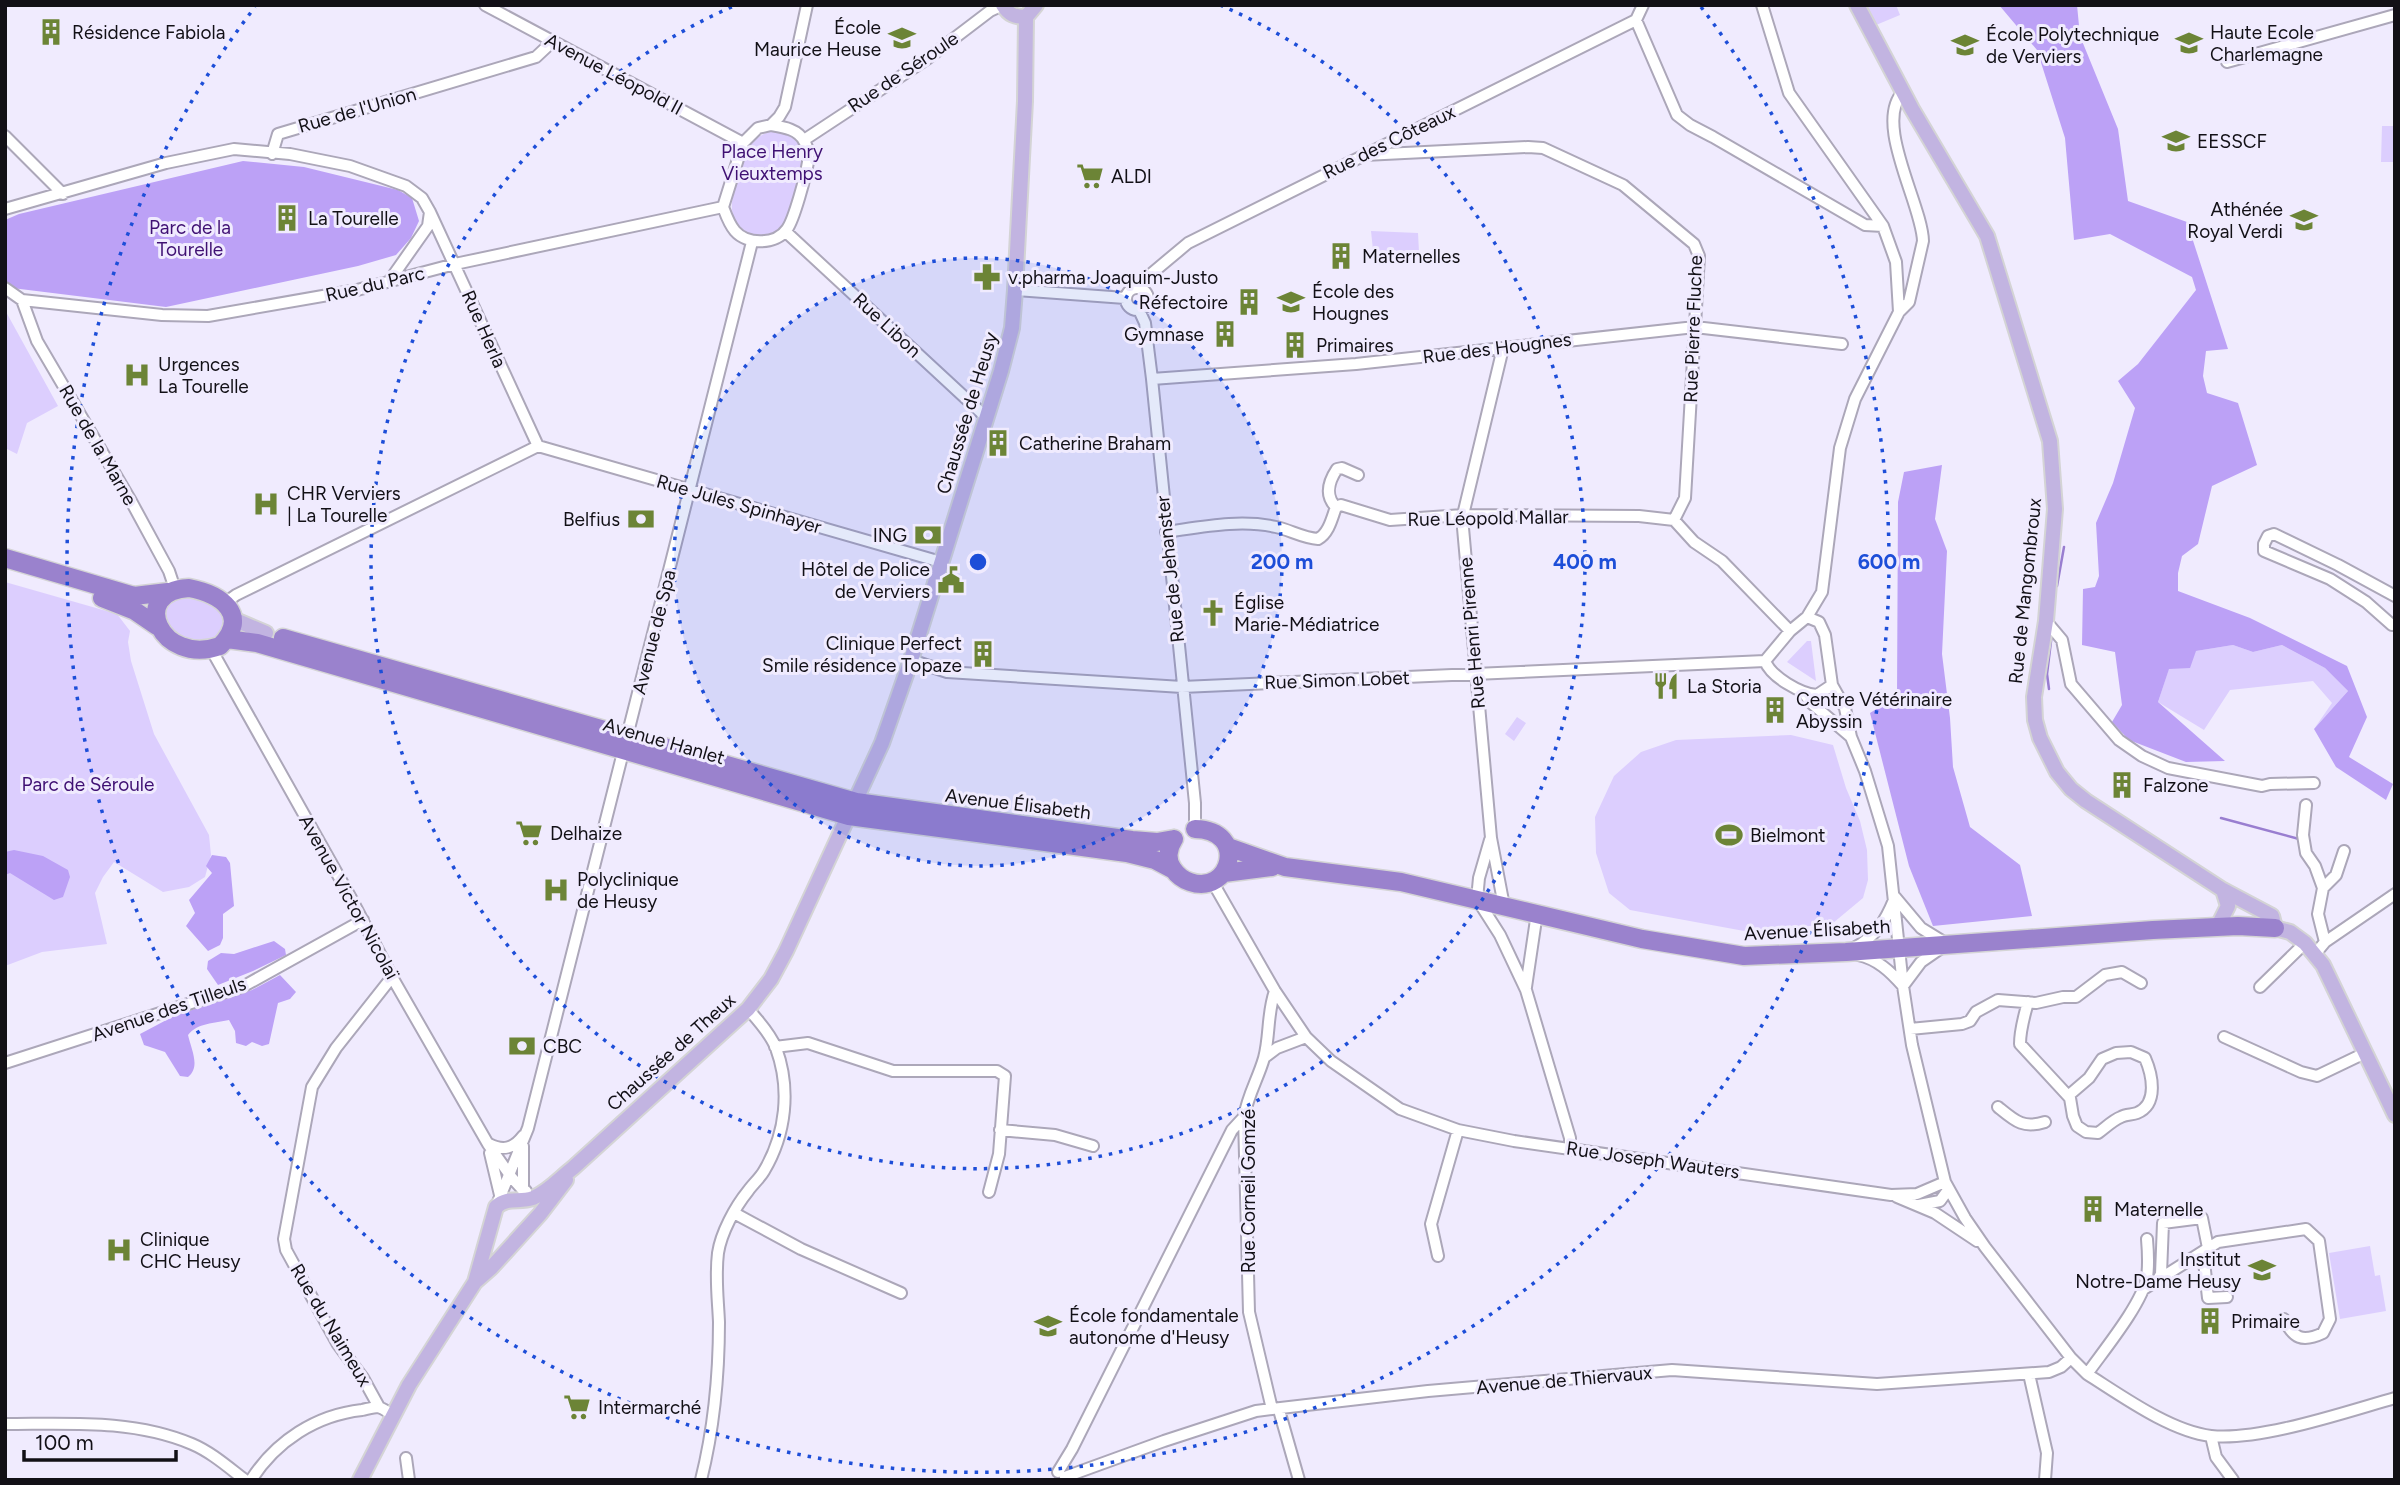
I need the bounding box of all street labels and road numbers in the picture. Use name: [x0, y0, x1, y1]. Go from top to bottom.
street label: Rue de Séroule: [843, 27, 963, 117]
street label: Avenue Léopold II: [541, 28, 687, 120]
street label: Rue de l'Union: [295, 82, 419, 138]
street label: Rue des Côteaux: [1319, 100, 1459, 184]
street label: Rue Pierre Fluche: [1679, 255, 1707, 403]
street label: Rue du Parc: [323, 261, 427, 307]
street label: Rue Herla: [457, 287, 511, 371]
street label: Rue Libon: [848, 288, 926, 362]
street label: Rue des Hougnes: [1421, 327, 1573, 369]
street label: Chaussée de Heusy: [931, 329, 1003, 497]
street label: Rue de la Marne: [54, 381, 142, 509]
street label: Rue Jules Spinhayer: [654, 469, 825, 539]
street label: Rue de Jehanster: [1151, 494, 1189, 644]
street label: Rue de Mangombroux: [2004, 497, 2046, 685]
street label: Rue Léopold Mallar: [1407, 505, 1569, 531]
street label: Rue Henri Pirenne: [1454, 556, 1490, 710]
street label: Avenue de Spa: [627, 567, 681, 697]
street label: Rue Simon Lobet: [1264, 666, 1410, 694]
street label: Avenue Hanlet: [601, 713, 727, 769]
street label: Avenue Élisabeth: [944, 784, 1092, 824]
street label: Avenue Victor Nicolaï: [294, 811, 404, 984]
street label: Avenue Élisabeth: [1743, 915, 1891, 945]
street label: Avenue des Tilleuls: [89, 972, 249, 1046]
street label: Chaussée de Theux: [602, 988, 740, 1116]
street label: Rue Corneil Gomzé: [1237, 1109, 1260, 1273]
street label: Rue Joseph Wauters: [1565, 1136, 1741, 1184]
street label: Rue du Naimeux: [285, 1260, 377, 1390]
street label: Avenue de Thiervaux: [1475, 1361, 1653, 1399]

